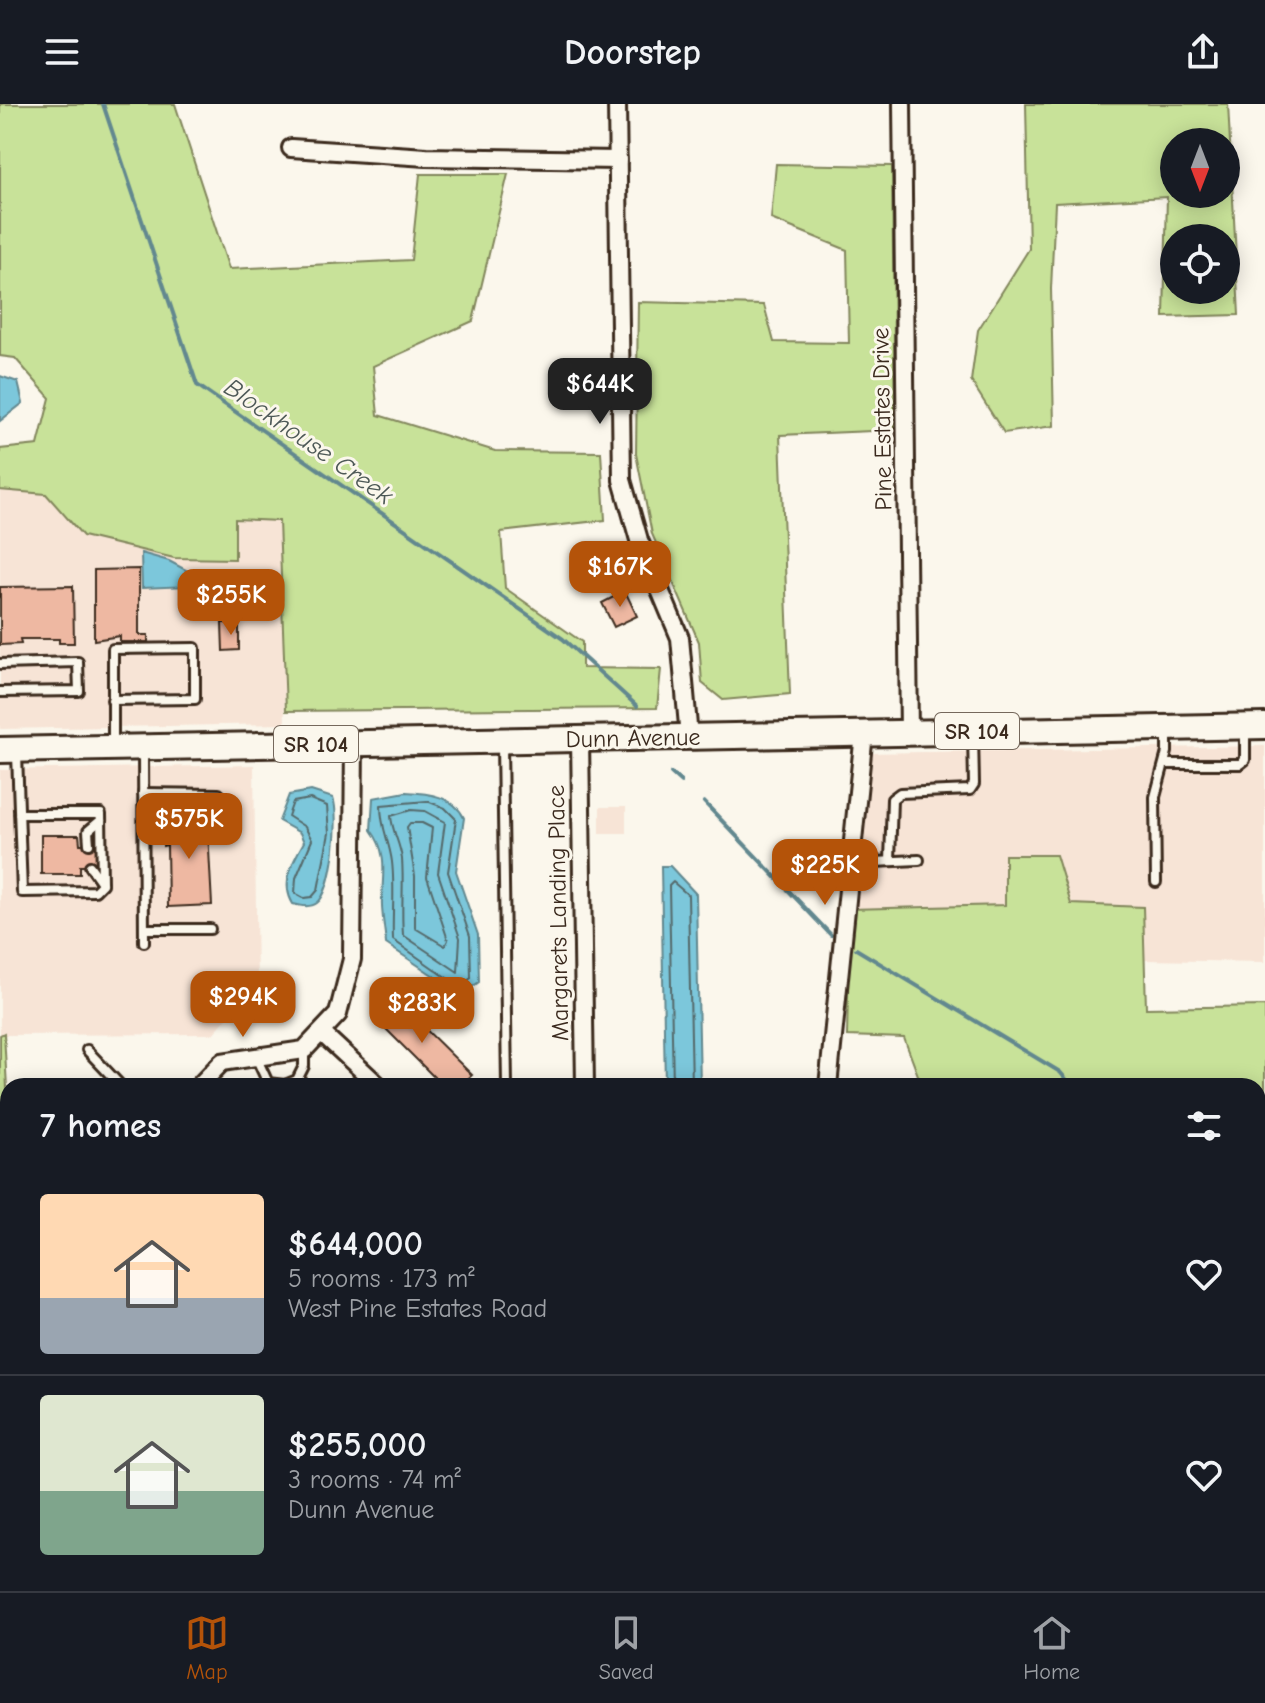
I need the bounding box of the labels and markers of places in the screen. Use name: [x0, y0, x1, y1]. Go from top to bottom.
pin: $644K: [544, 358, 656, 426]
pin: $167K: [564, 541, 676, 609]
pin: $255K: [175, 569, 287, 637]
pin: $575K: [133, 793, 245, 861]
pin: $225K: [769, 839, 881, 907]
pin: $294K: [187, 971, 299, 1039]
pin: $283K: [366, 977, 478, 1045]

